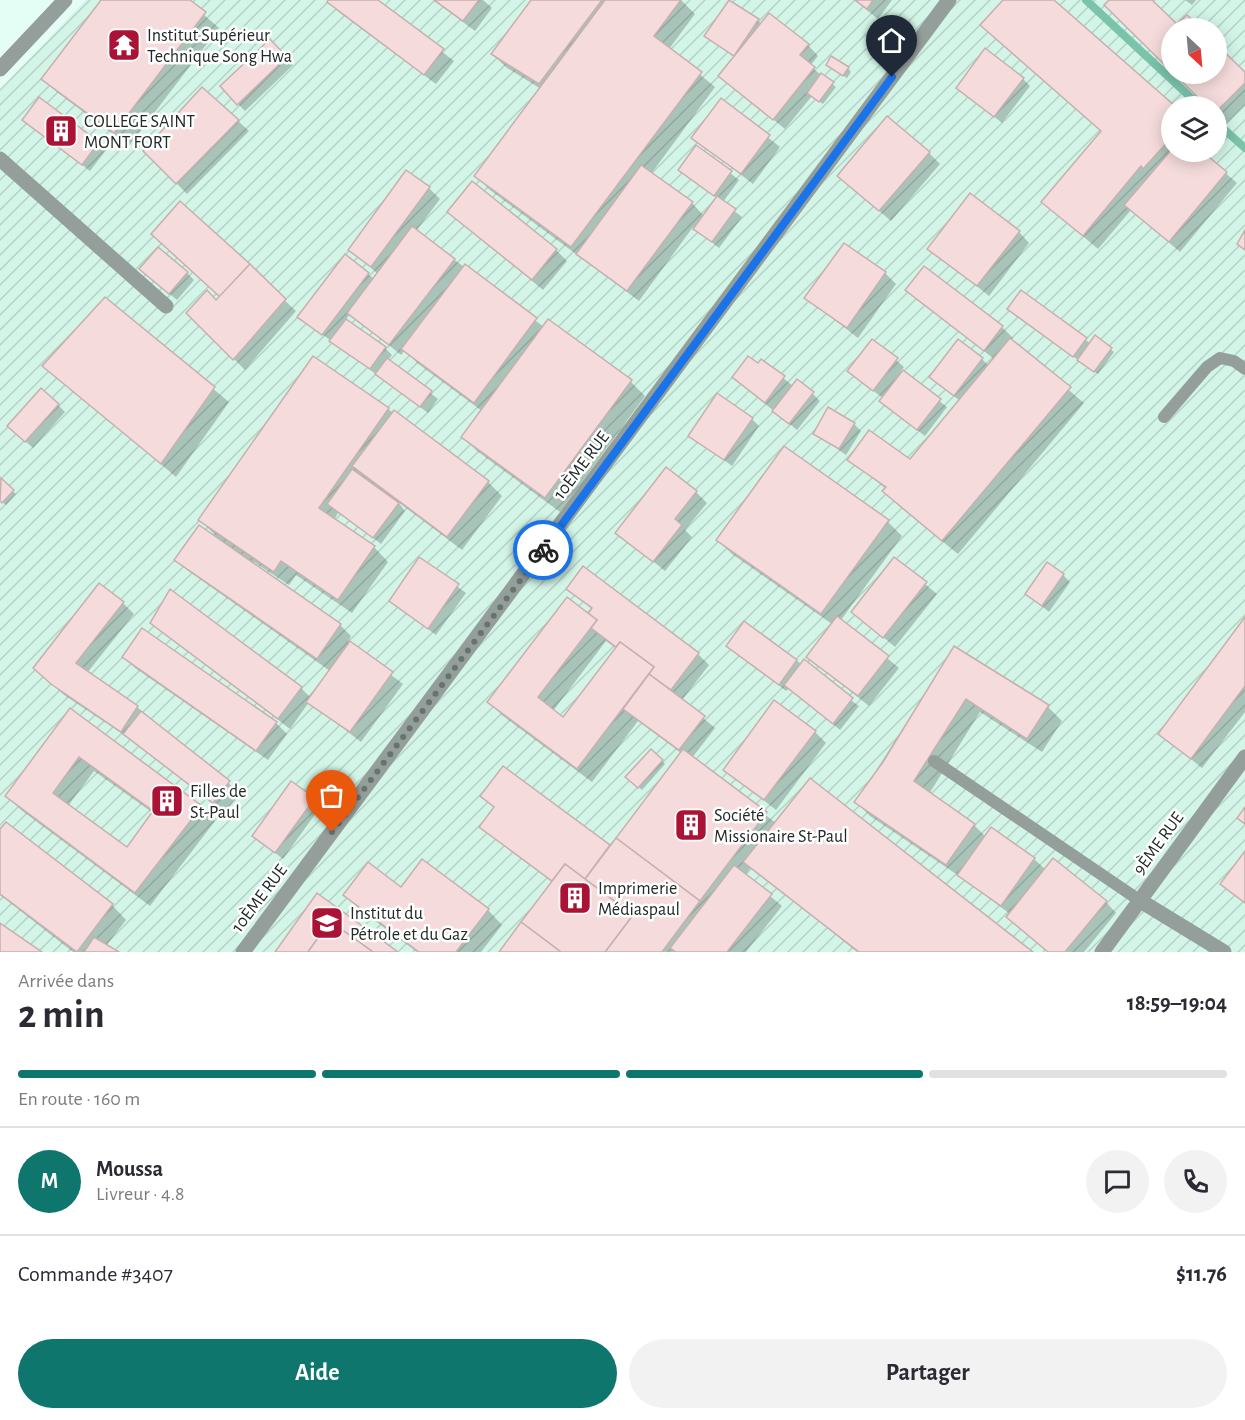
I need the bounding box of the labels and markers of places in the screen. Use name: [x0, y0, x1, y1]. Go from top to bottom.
pin: [866, 15, 917, 77]
temple icon: Institut Supérieur Technique Song Hwa: [106, 27, 142, 63]
place label: Institut Supérieur Technique Song Hwa: [147, 27, 292, 66]
building icon: COLLEGE SAINT MONT FORT: [43, 113, 79, 149]
place label: COLLEGE SAINT MONT FORT: [84, 113, 195, 152]
pin: [306, 770, 357, 832]
building icon: Filles de St-Paul: [149, 783, 185, 819]
place label: Filles de St-Paul: [190, 783, 247, 822]
building icon: Société Missionaire St-Paul: [673, 807, 709, 843]
place label: Société Missionaire St-Paul: [714, 807, 848, 846]
building icon: Imprimerie Médiaspaul: [557, 880, 593, 916]
place label: Imprimerie Médiaspaul: [598, 880, 680, 919]
school or university icon: Institut du Pétrole et du Gaz: [309, 905, 345, 941]
place label: Institut du Pétrole et du Gaz: [350, 905, 468, 944]

